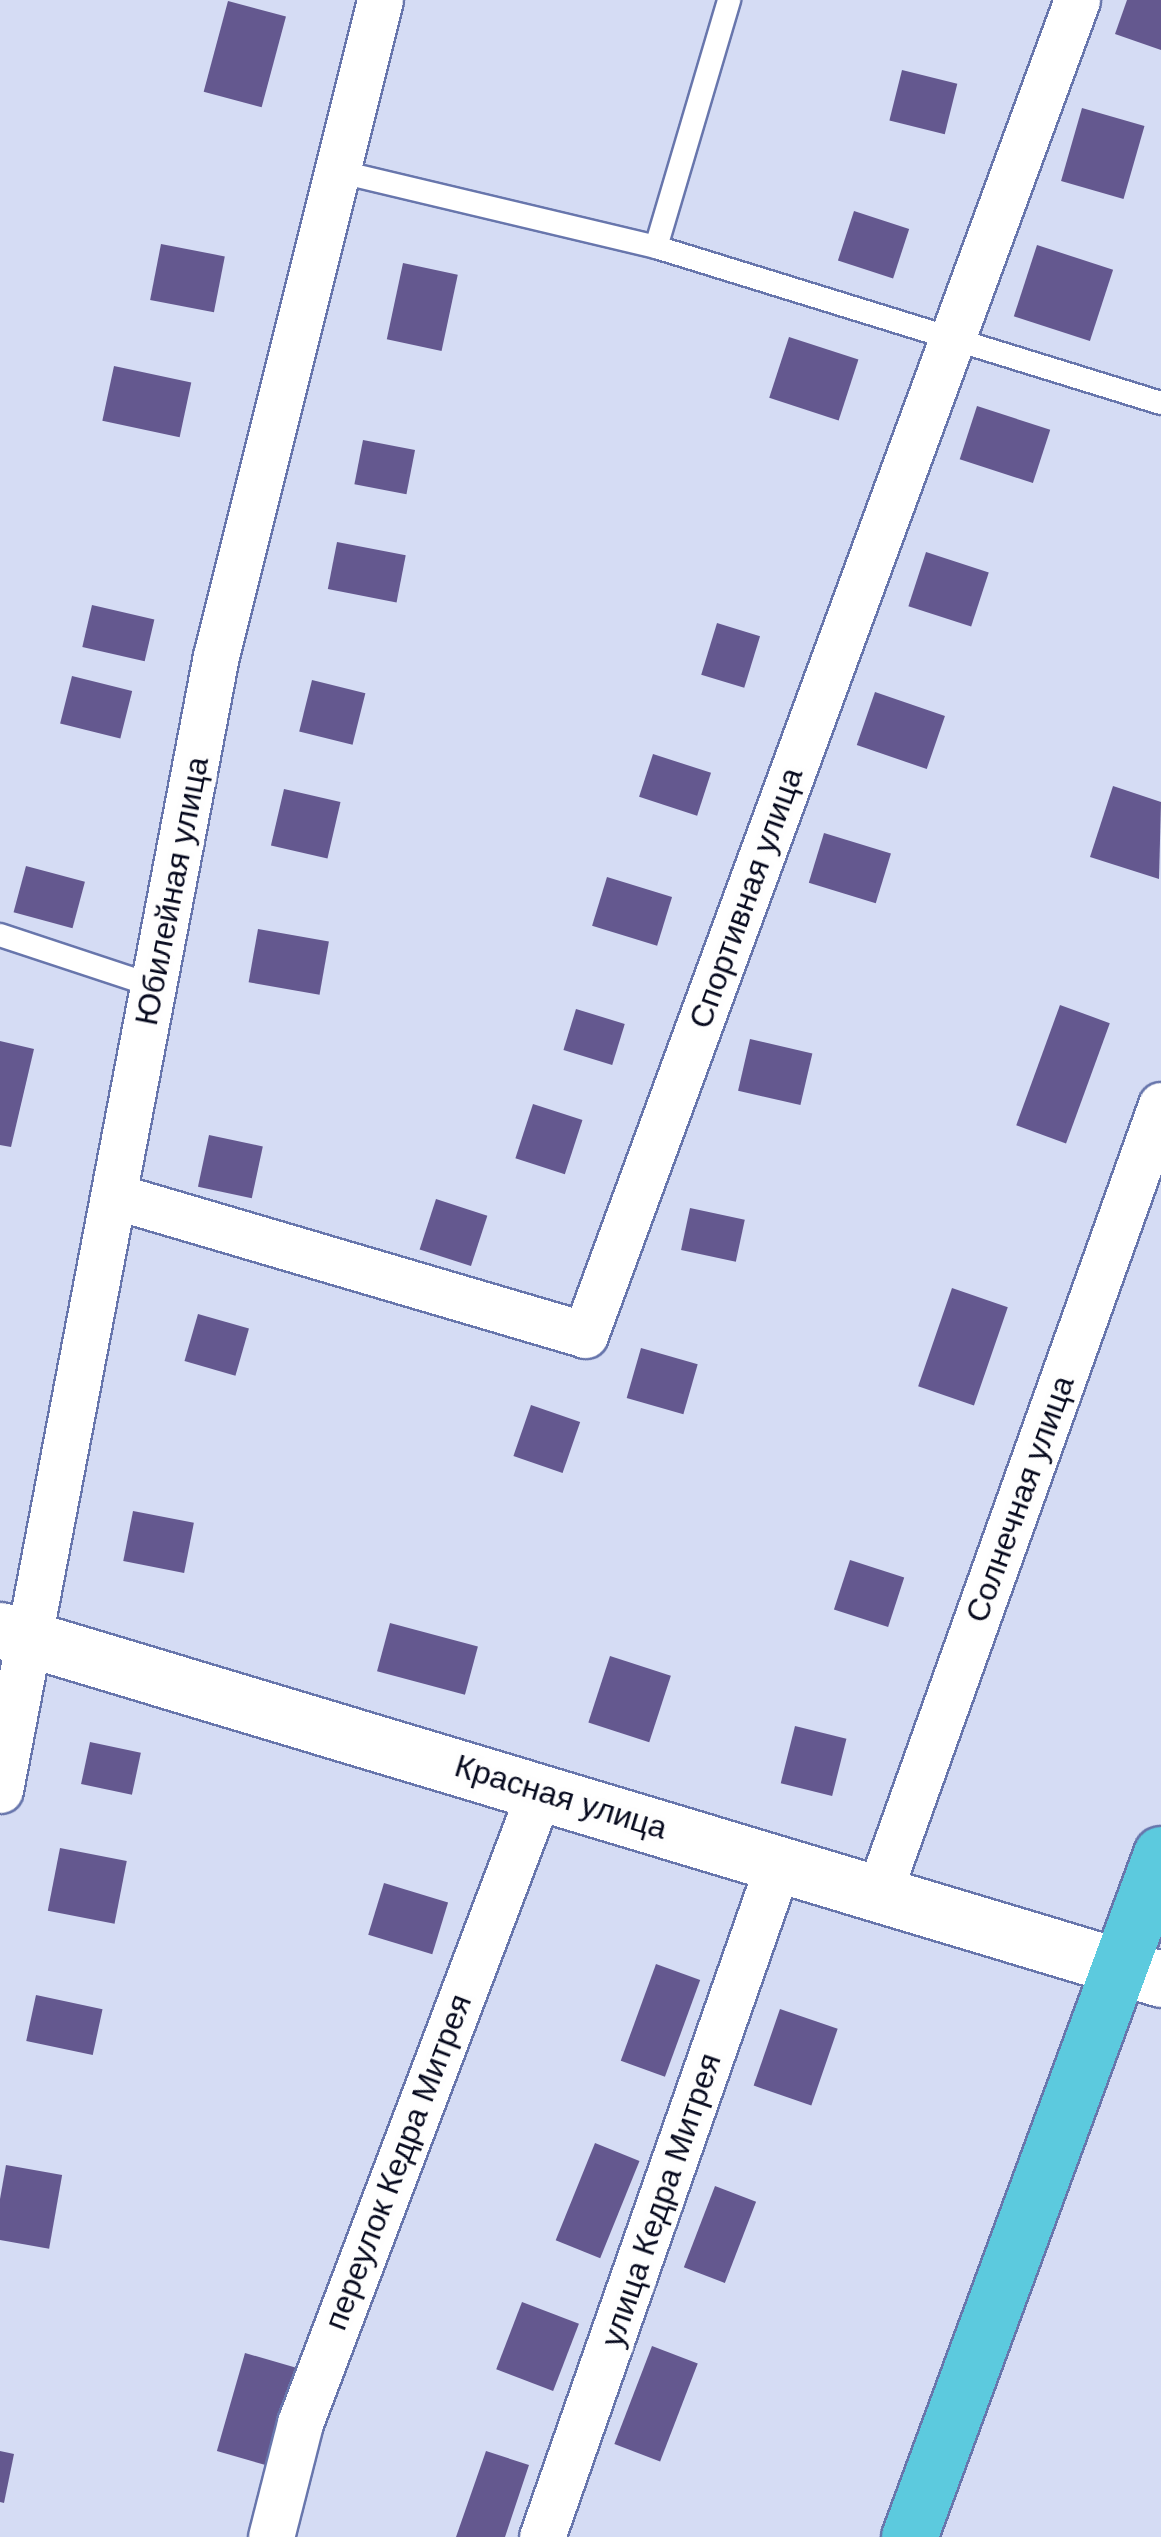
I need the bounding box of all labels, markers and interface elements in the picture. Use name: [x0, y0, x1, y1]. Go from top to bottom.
street label: Юбилейная улица: [127, 754, 217, 1028]
street label: Спортивная улица: [681, 762, 811, 1034]
street label: Солнечная улица: [958, 1370, 1082, 1628]
street label: Красная улица: [450, 1746, 672, 1848]
street label: переулок Кедра Митрея: [316, 1989, 480, 2335]
street label: улица Кедра Митрея: [593, 2048, 729, 2352]

